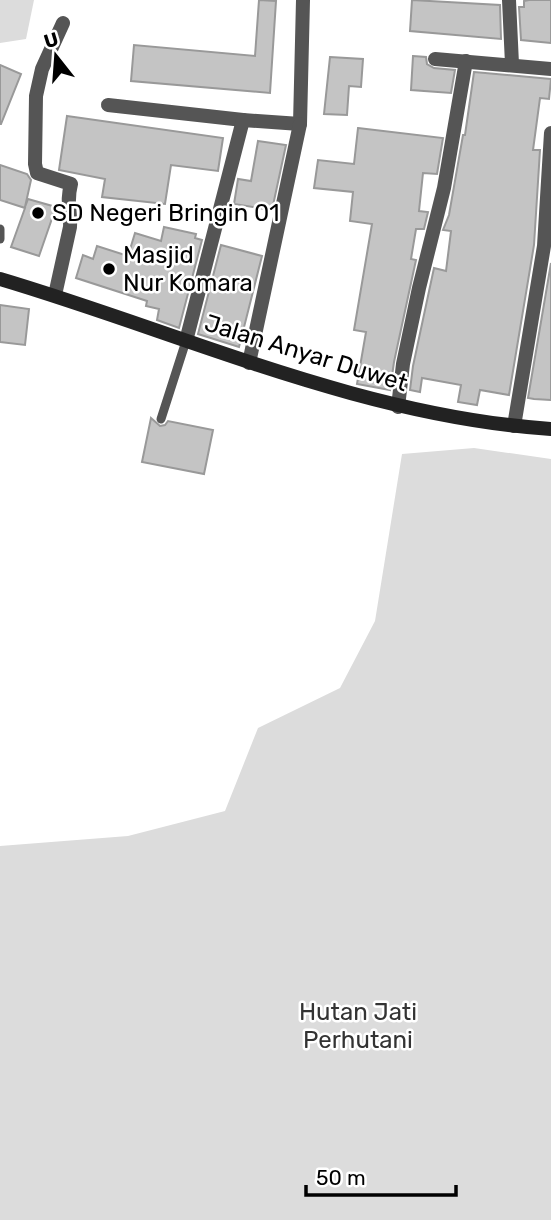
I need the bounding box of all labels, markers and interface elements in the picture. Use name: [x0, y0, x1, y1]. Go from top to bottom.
north arrow: [21, 21, 91, 91]
text: U: [41, 27, 61, 53]
place label: SD Negeri Bringin 01: [52, 199, 280, 227]
marker: SD Negeri Bringin 01: [30, 205, 46, 221]
place label: Masjid Nur Komara: [123, 241, 253, 297]
marker: Masjid Nur Komara: [101, 261, 117, 277]
street label: Jalan Anyar Duwet: [201, 309, 411, 397]
park label: Hutan Jati Perhutani: [299, 998, 417, 1054]
scale bar: [306, 1154, 456, 1198]
text: 50 m: [316, 1165, 366, 1190]

